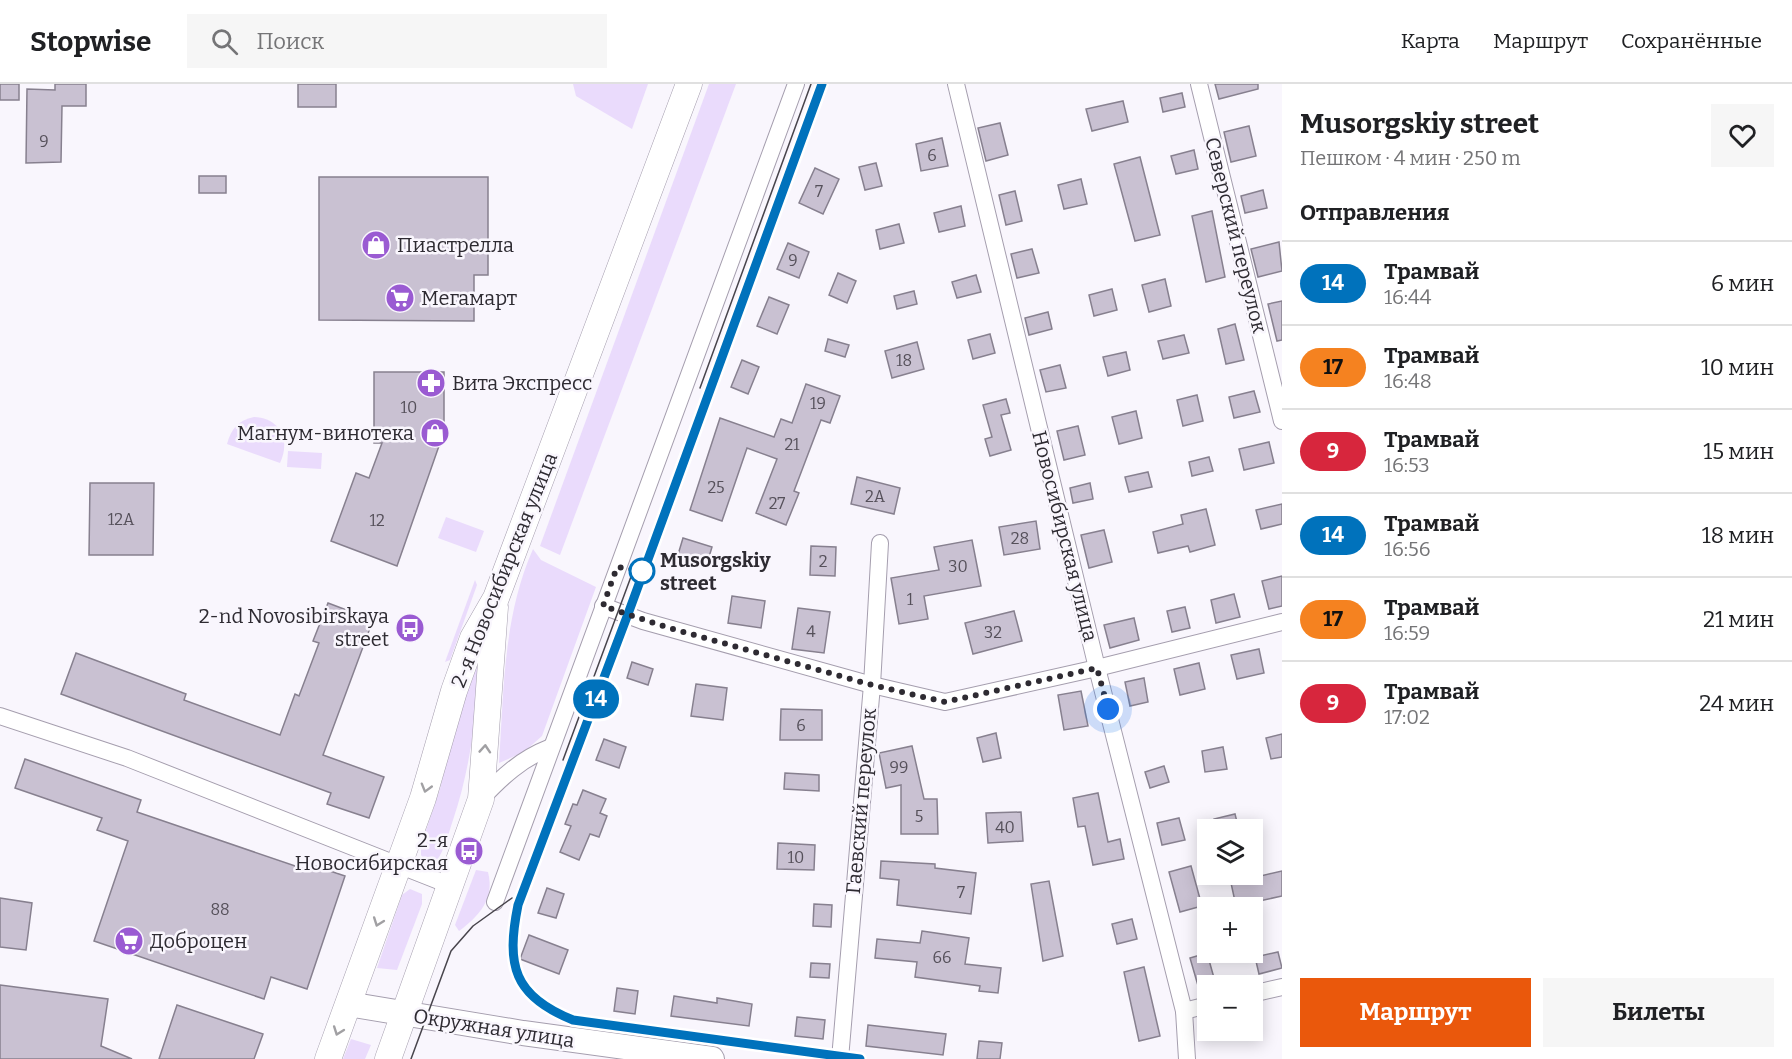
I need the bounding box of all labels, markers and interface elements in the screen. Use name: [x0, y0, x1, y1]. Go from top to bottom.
search box: [187, 14, 607, 68]
text: Stopwise: [30, 25, 151, 58]
icon: search: [208, 25, 241, 58]
text: Поиск: [256, 28, 324, 55]
text: Карта: [1401, 28, 1460, 54]
text: Маршрут: [1493, 28, 1588, 54]
text: Сохранённые: [1621, 28, 1762, 54]
button: heart: [1711, 104, 1774, 167]
text: Musorgskiy street: [1300, 107, 1539, 140]
house number: 9: [39, 132, 49, 151]
street label: Северский переулок: [1200, 135, 1272, 336]
house number: 6: [927, 146, 937, 165]
text: Пешком · 4 мин · 250 m: [1300, 146, 1521, 170]
house number: 7: [815, 182, 823, 201]
text: Отправления: [1300, 199, 1450, 226]
shop icon: Пиастрелла: [360, 229, 392, 261]
place label: Пиастрелла: [397, 233, 514, 257]
house number: 9: [788, 251, 798, 270]
text: Трамвай: [1384, 258, 1479, 285]
text: 14: [1322, 270, 1344, 296]
text: 6 мин: [1711, 270, 1774, 297]
supermarket icon: Мегамарт: [384, 282, 416, 314]
text: 16:44: [1384, 285, 1432, 309]
place label: Мегамарт: [421, 286, 517, 310]
text: Трамвай: [1384, 342, 1479, 369]
house number: 18: [896, 351, 912, 370]
text: 17: [1323, 354, 1343, 380]
text: 10 мин: [1701, 354, 1774, 381]
pharmacy icon: Вита Экспресс: [415, 367, 447, 399]
text: 16:48: [1384, 369, 1432, 393]
place label: Вита Экспресс: [452, 371, 592, 395]
house number: 19: [810, 394, 826, 413]
house number: 10: [401, 398, 417, 417]
shop icon: Магнум-винотека: [419, 417, 451, 449]
place label: Магнум-винотека: [237, 421, 414, 445]
text: Трамвай: [1384, 426, 1479, 453]
street label: Новосибирская улица: [1027, 428, 1103, 644]
house number: 21: [784, 435, 800, 454]
text: 9: [1327, 438, 1339, 464]
text: 15 мин: [1703, 438, 1774, 465]
street label: 2-я Новосибирская улица: [446, 449, 562, 691]
text: 16:53: [1384, 453, 1430, 477]
house number: 25: [707, 478, 725, 497]
house number: 2А: [865, 487, 886, 506]
house number: 27: [769, 494, 785, 513]
house number: 12А: [108, 510, 135, 529]
text: Трамвай: [1384, 510, 1479, 537]
house number: 12: [369, 511, 385, 530]
text: 14: [1322, 522, 1344, 548]
text: 18 мин: [1702, 522, 1774, 549]
house number: 28: [1011, 529, 1029, 548]
text: 16:56: [1384, 537, 1431, 561]
place label: Musorgskiy street: [660, 548, 771, 595]
house number: 2: [819, 552, 827, 571]
house number: 30: [948, 557, 968, 576]
marker: Musorgskiy street: [629, 558, 655, 584]
house number: 1: [907, 590, 914, 609]
text: Трамвай: [1384, 594, 1479, 621]
place label: 2-nd Novosibirskaya street: [199, 604, 389, 651]
text: 17: [1323, 606, 1343, 632]
text: 21 мин: [1703, 606, 1774, 633]
bus stop icon: 2-nd Novosibirskaya street: [394, 612, 426, 644]
text: 16:59: [1384, 621, 1430, 645]
house number: 4: [806, 622, 816, 641]
house number: 32: [984, 623, 1002, 642]
text: Трамвай: [1384, 678, 1479, 705]
line badge: 14: [569, 680, 623, 718]
text: 14: [585, 686, 607, 712]
text: 9: [1327, 690, 1339, 716]
text: 24 мин: [1699, 690, 1774, 717]
your location: [1093, 694, 1123, 724]
text: 17:02: [1384, 705, 1430, 729]
street label: Гаевский переулок: [841, 707, 881, 895]
house number: 6: [796, 716, 806, 735]
one-way arrow: [478, 744, 491, 753]
house number: 99: [890, 758, 908, 777]
one-way arrow: [421, 782, 433, 793]
house number: 5: [915, 807, 923, 826]
house number: 40: [995, 818, 1015, 837]
map controls: [1197, 819, 1263, 1041]
button: layers: [1197, 819, 1263, 885]
place label: 2-я Новосибирская: [295, 828, 448, 875]
bus stop icon: 2-я Новосибирская: [453, 835, 485, 867]
house number: 10: [788, 848, 804, 867]
house number: 7: [957, 883, 965, 902]
button: +: [1197, 897, 1263, 963]
house number: 88: [210, 900, 230, 919]
one-way arrow: [372, 916, 385, 927]
supermarket icon: Доброцен: [113, 925, 145, 957]
place label: Доброцен: [150, 929, 247, 953]
house number: 66: [933, 948, 951, 967]
button: −: [1197, 975, 1263, 1041]
button: Маршрут: [1300, 978, 1531, 1047]
button: Билеты: [1543, 978, 1774, 1047]
street label: Окружная улица: [412, 1003, 576, 1053]
one-way arrow: [333, 1025, 345, 1036]

